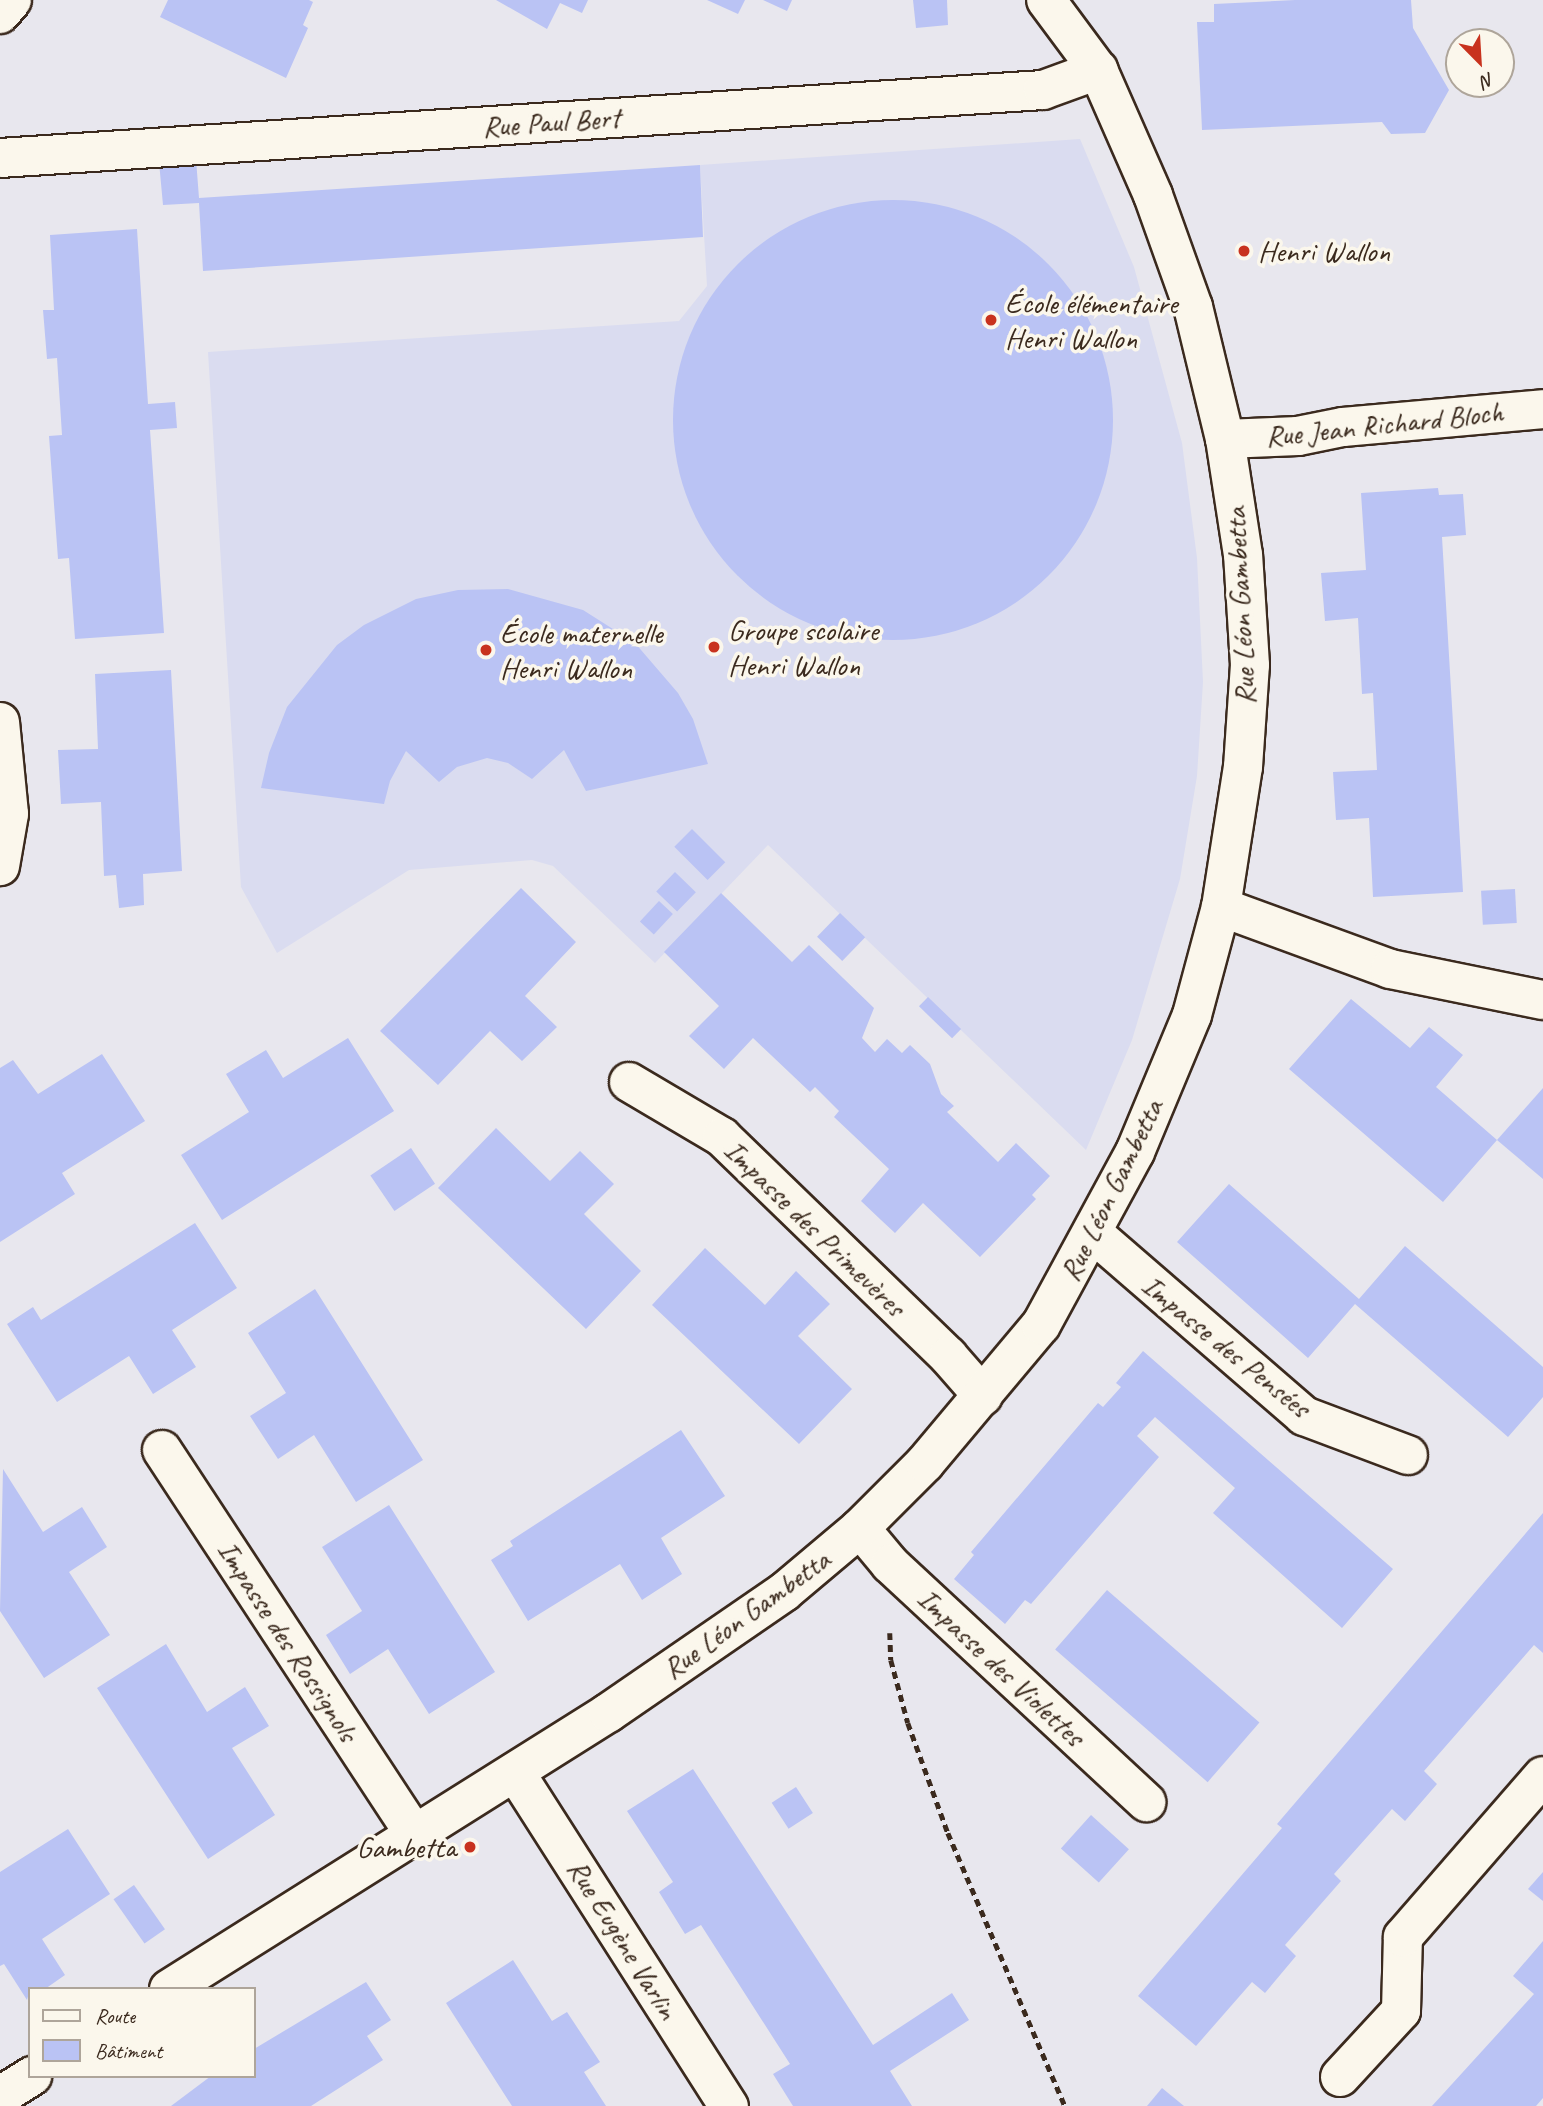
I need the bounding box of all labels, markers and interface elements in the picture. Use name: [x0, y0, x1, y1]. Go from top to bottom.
north arrow: [1445, 28, 1515, 98]
text: N: [1477, 67, 1498, 94]
street label: Rue Paul Bert: [481, 99, 621, 145]
place label: Henri Wallon: [1258, 233, 1391, 269]
marker: Henri Wallon: [1236, 243, 1252, 259]
place label: École élémentaire Henri Wallon: [1005, 285, 1177, 356]
marker: École élémentaire Henri Wallon: [983, 312, 999, 328]
street label: Rue Jean Richard Bloch: [1264, 394, 1504, 454]
street label: Rue Léon Gambetta: [1217, 507, 1263, 705]
place label: Groupe scolaire Henri Wallon: [728, 612, 878, 682]
place label: École maternelle Henri Wallon: [500, 615, 663, 686]
marker: Groupe scolaire Henri Wallon: [706, 639, 722, 655]
marker: École maternelle Henri Wallon: [478, 642, 494, 658]
street label: Rue Léon Gambetta: [1052, 1094, 1170, 1286]
street label: Impasse des Primevères: [717, 1132, 913, 1324]
street label: Impasse des Pensées: [1135, 1267, 1317, 1425]
street label: Impasse des Rossignols: [210, 1534, 366, 1748]
street label: Rue Léon Gambetta: [656, 1542, 836, 1686]
street label: Impasse des Violettes: [910, 1580, 1092, 1754]
place label: Gambetta: [357, 1829, 456, 1865]
marker: Gambetta: [462, 1839, 478, 1855]
street label: Rue Eugène Varlin: [559, 1852, 687, 2026]
legend: [28, 1987, 256, 2078]
text: Route: [95, 2003, 135, 2029]
text: Bâtiment: [95, 2038, 162, 2064]

